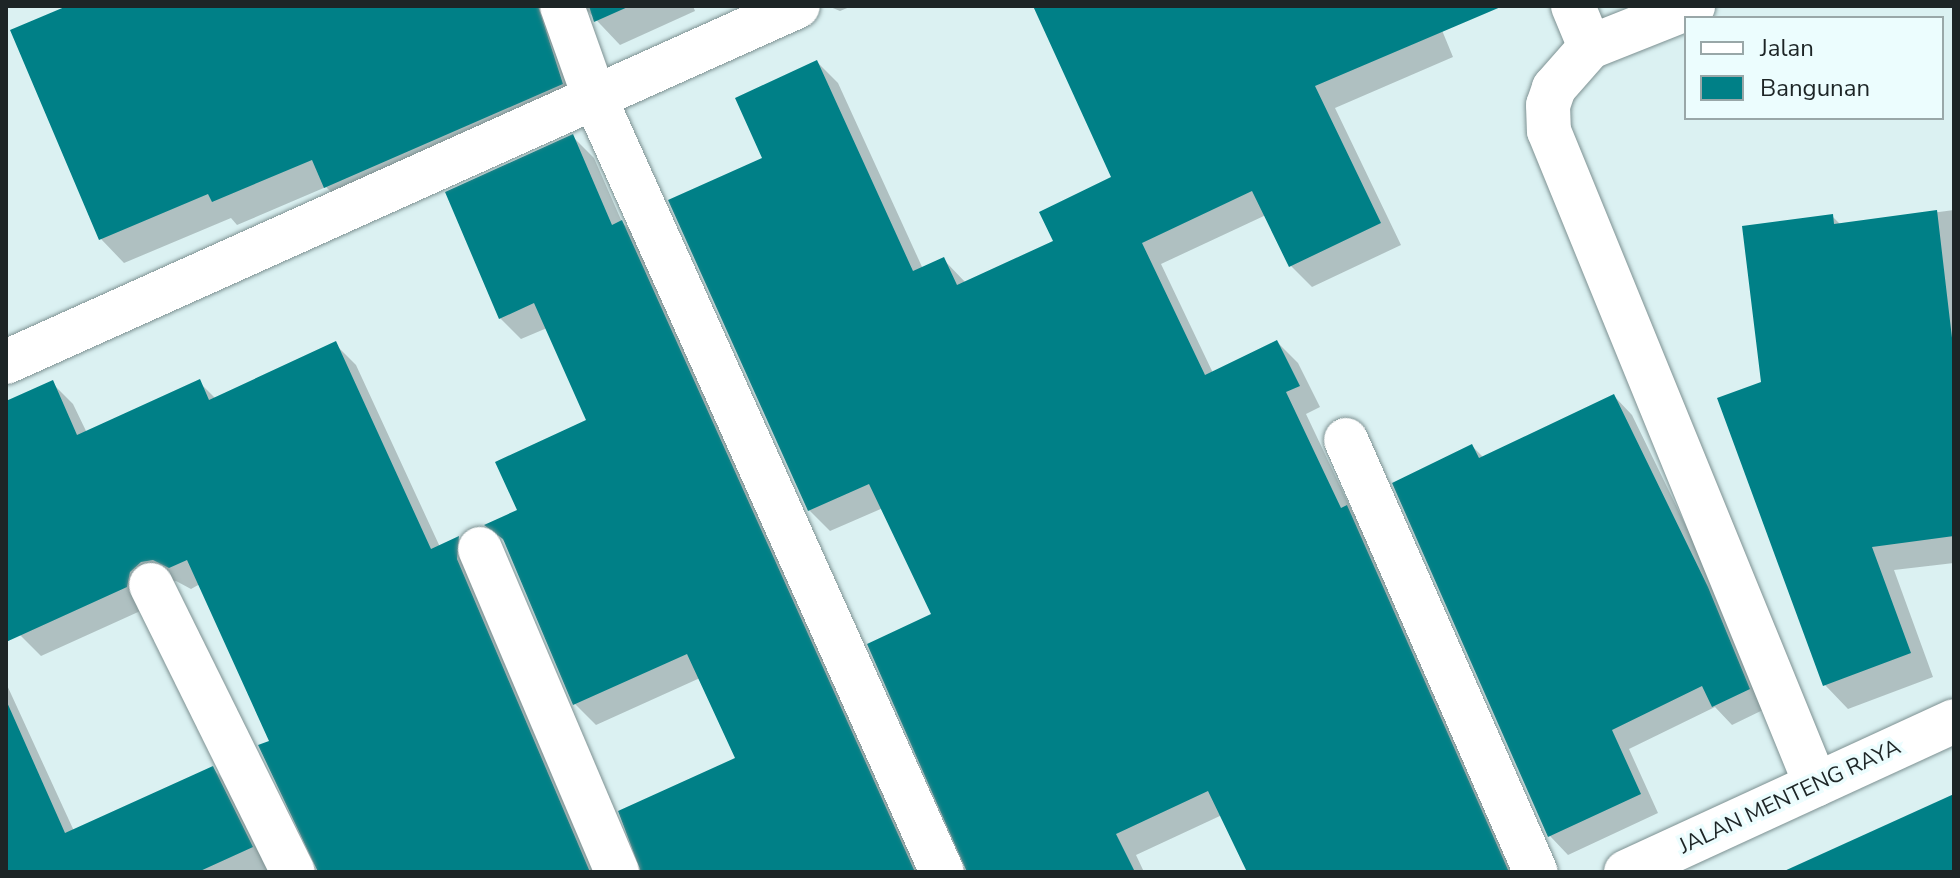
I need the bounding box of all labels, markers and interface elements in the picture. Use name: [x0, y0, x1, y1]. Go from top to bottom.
legend: [1684, 16, 1944, 120]
text: Jalan: [1760, 32, 1814, 64]
text: Bangunan: [1760, 72, 1870, 104]
street label: JALAN MENTENG RAYA: [1675, 734, 1905, 860]

